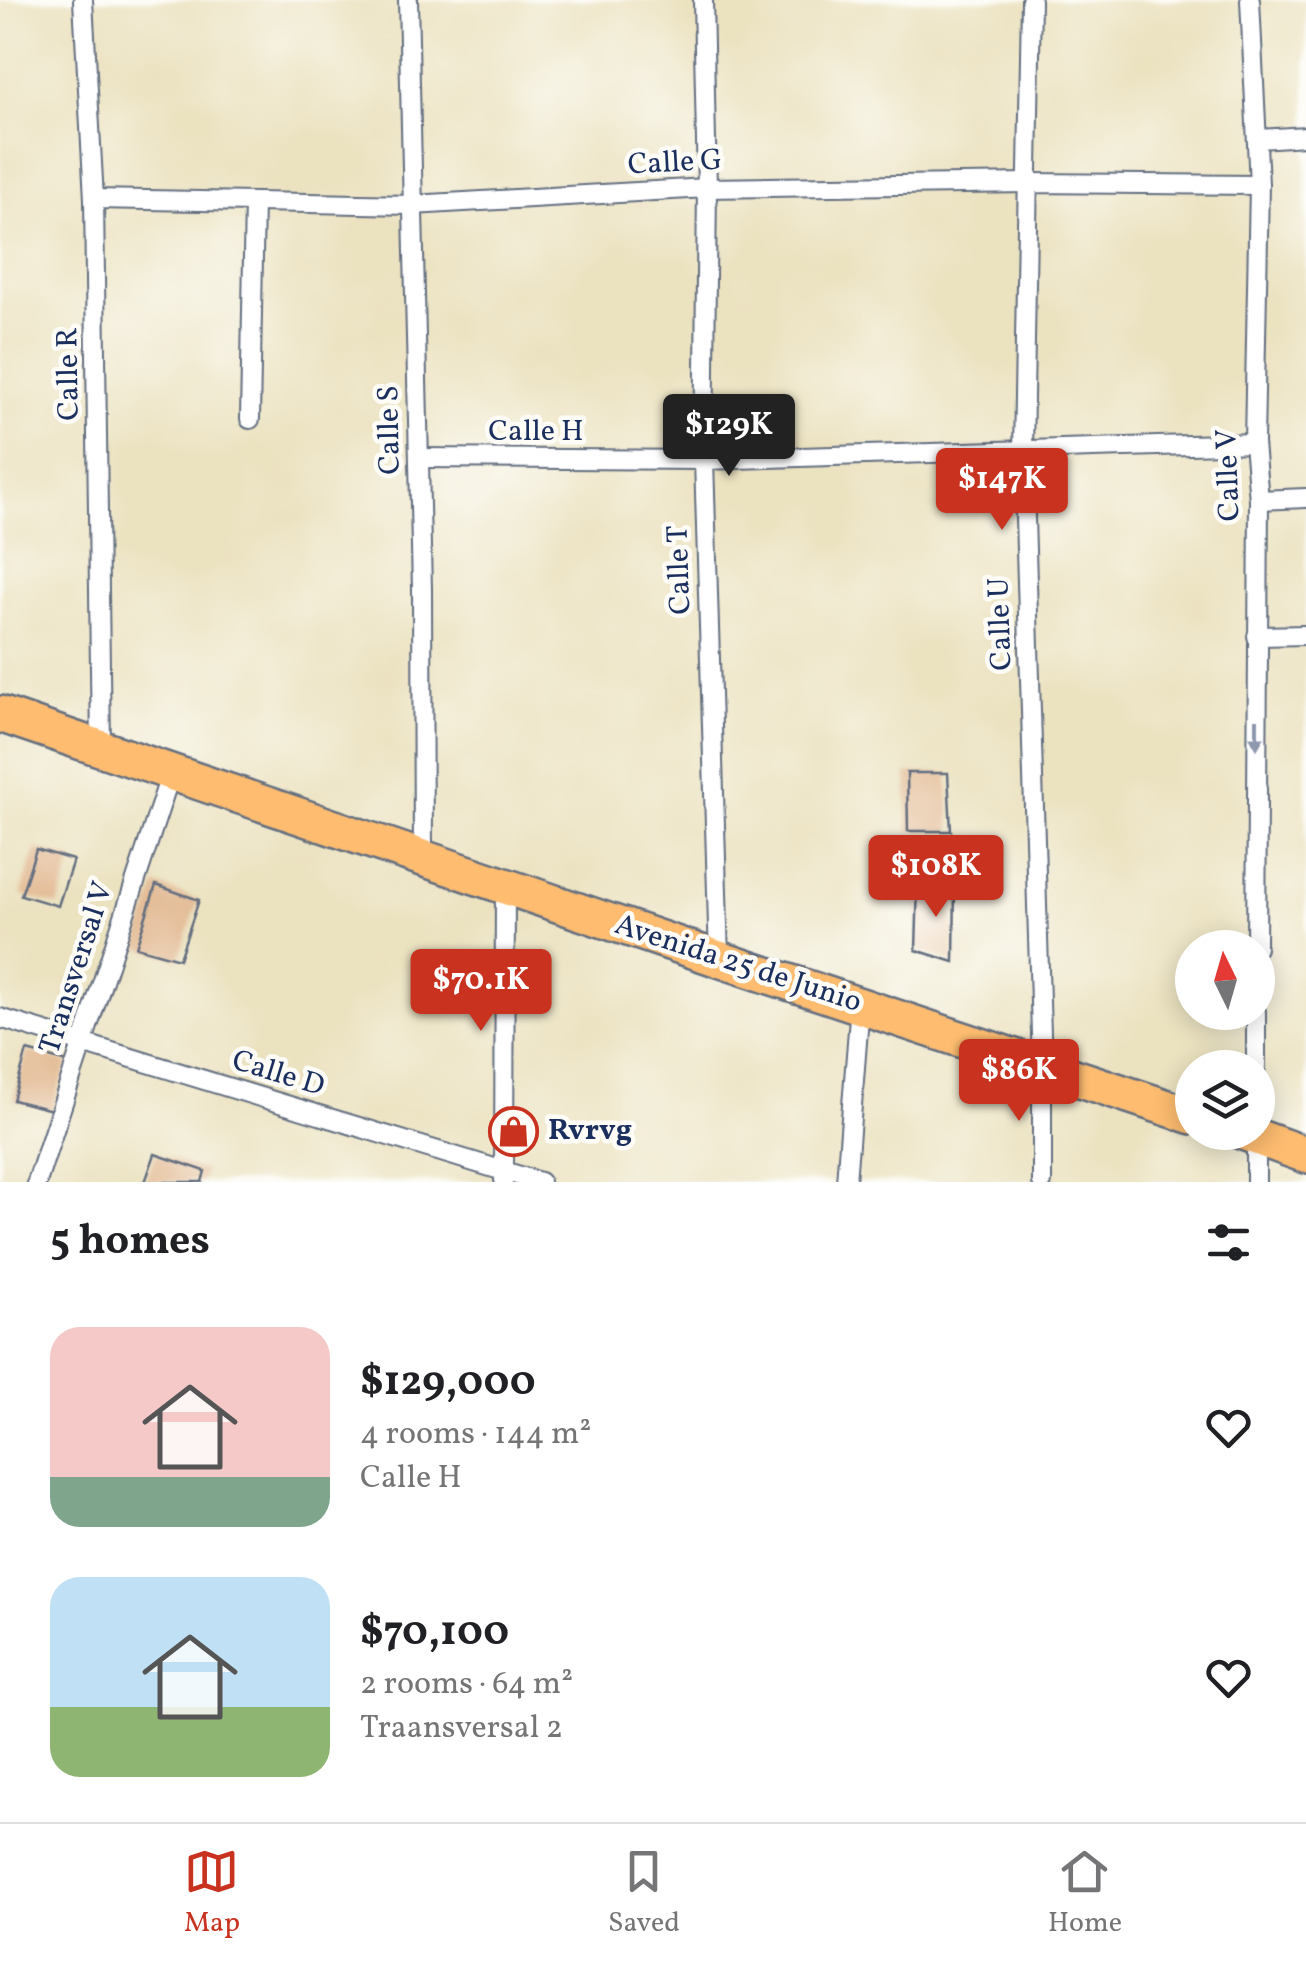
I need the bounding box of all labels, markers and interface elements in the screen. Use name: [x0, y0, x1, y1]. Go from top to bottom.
street label: Calle G: [627, 140, 723, 186]
street label: Calle R: [47, 327, 91, 421]
street label: Calle S: [368, 385, 412, 475]
pin: $129K: [659, 394, 799, 479]
text: $129K: [685, 404, 773, 448]
street label: Calle H: [488, 411, 584, 453]
street label: Calle V: [1206, 428, 1252, 522]
pin: $147K: [932, 448, 1072, 533]
text: $147K: [958, 458, 1046, 502]
street label: Calle T: [657, 525, 703, 615]
street label: Calle U: [978, 577, 1024, 671]
one-way arrow: [1249, 718, 1265, 750]
pin: $108K: [866, 835, 1006, 920]
text: $108K: [890, 845, 982, 889]
street label: Transversal V: [29, 876, 125, 1060]
street label: Avenida 25 de Junio: [609, 904, 867, 1024]
north arrow: [1175, 930, 1275, 1030]
map controls: [1175, 930, 1275, 1150]
pin: $70.1K: [400, 949, 562, 1034]
text: $70.1K: [433, 959, 529, 1003]
pin: $86K: [960, 1039, 1078, 1124]
street label: Calle D: [227, 1040, 329, 1108]
text: $86K: [981, 1049, 1057, 1093]
button: layers: [1175, 1050, 1275, 1150]
shop icon: Rvrvg: [487, 1105, 539, 1157]
place label: Rvrvg: [548, 1110, 632, 1152]
text: 5 homes: [50, 1213, 210, 1272]
icon: filters: [1201, 1215, 1256, 1270]
text: $129,000: [360, 1354, 536, 1413]
icon: home: [130, 1367, 250, 1487]
icon: heart: [1201, 1400, 1256, 1455]
text: 4 rooms · 144 m²: [360, 1413, 591, 1457]
text: Calle H: [360, 1457, 462, 1501]
text: $70,100: [360, 1604, 509, 1663]
icon: home: [130, 1617, 250, 1737]
icon: heart: [1201, 1650, 1256, 1705]
text: 2 rooms · 64 m²: [360, 1663, 573, 1707]
text: Traansversal 2: [360, 1707, 563, 1751]
tab: Map: [184, 1844, 240, 1943]
tab: Saved: [608, 1844, 680, 1943]
tab: Home: [1048, 1844, 1122, 1943]

